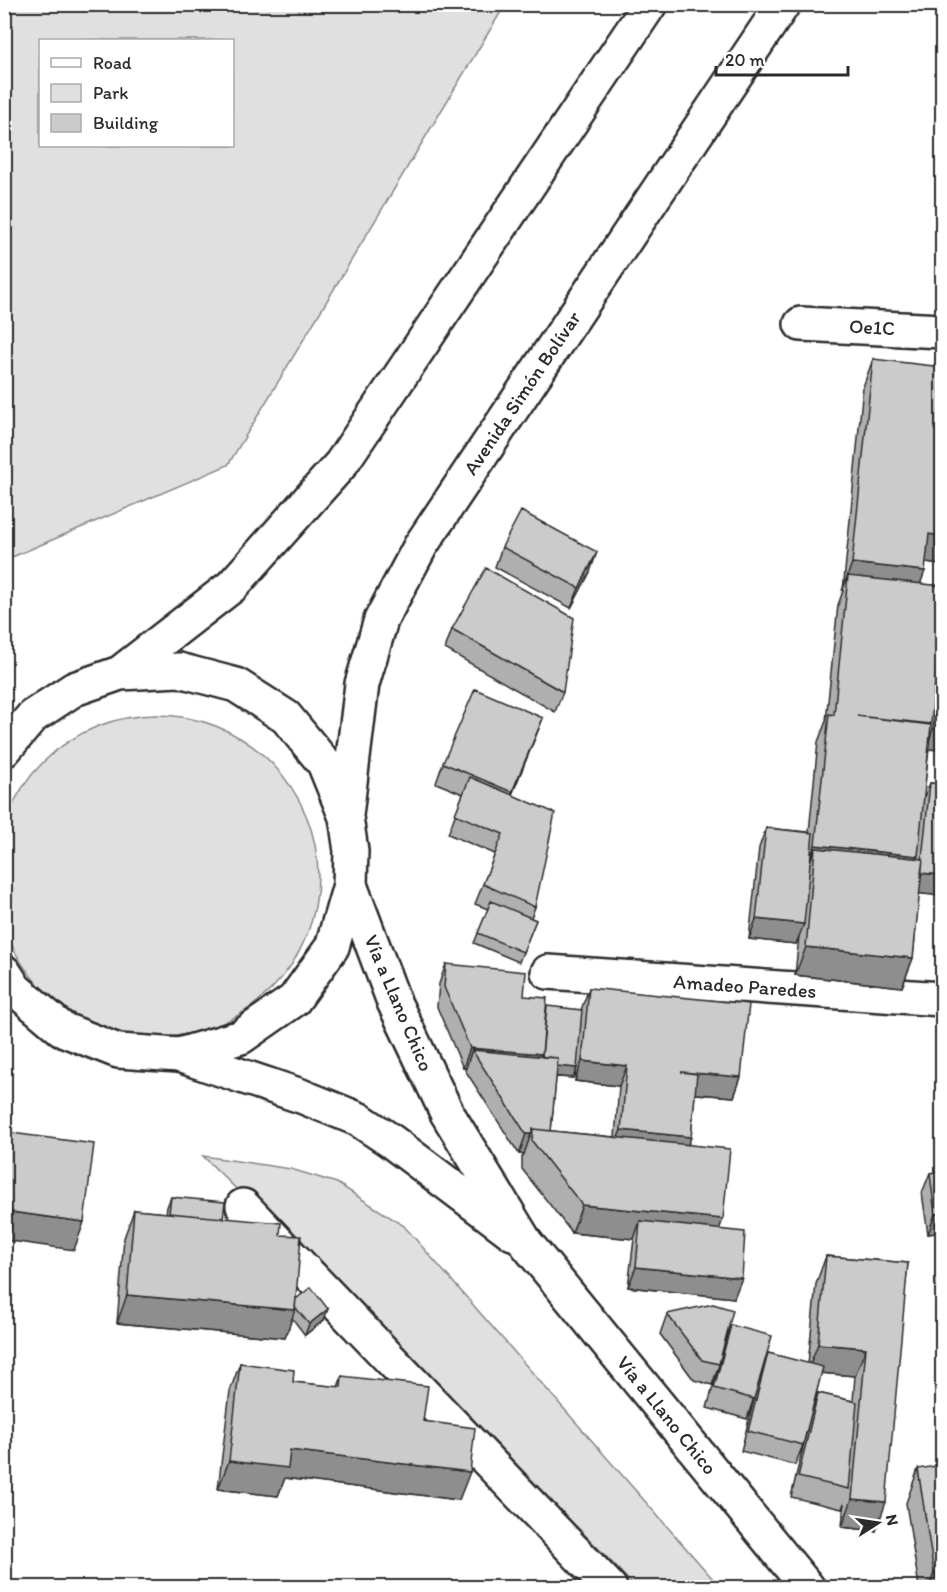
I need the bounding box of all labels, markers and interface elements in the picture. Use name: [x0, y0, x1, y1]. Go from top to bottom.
legend: [39, 39, 234, 147]
scale bar: [716, 39, 848, 77]
text: 20 m: [725, 49, 765, 71]
text: Road: [93, 52, 132, 74]
text: Park: [93, 82, 128, 104]
text: Building: [93, 112, 159, 134]
street label: Avenida Simón Bolívar: [458, 306, 586, 479]
street label: Oe1C: [848, 314, 896, 340]
street label: Vía a Llano Chico: [359, 931, 439, 1075]
street label: Amadeo Paredes: [673, 969, 817, 1003]
street label: Vía a Llano Chico: [612, 1351, 722, 1479]
north arrow: [848, 1493, 908, 1553]
text: N: [882, 1513, 903, 1527]

